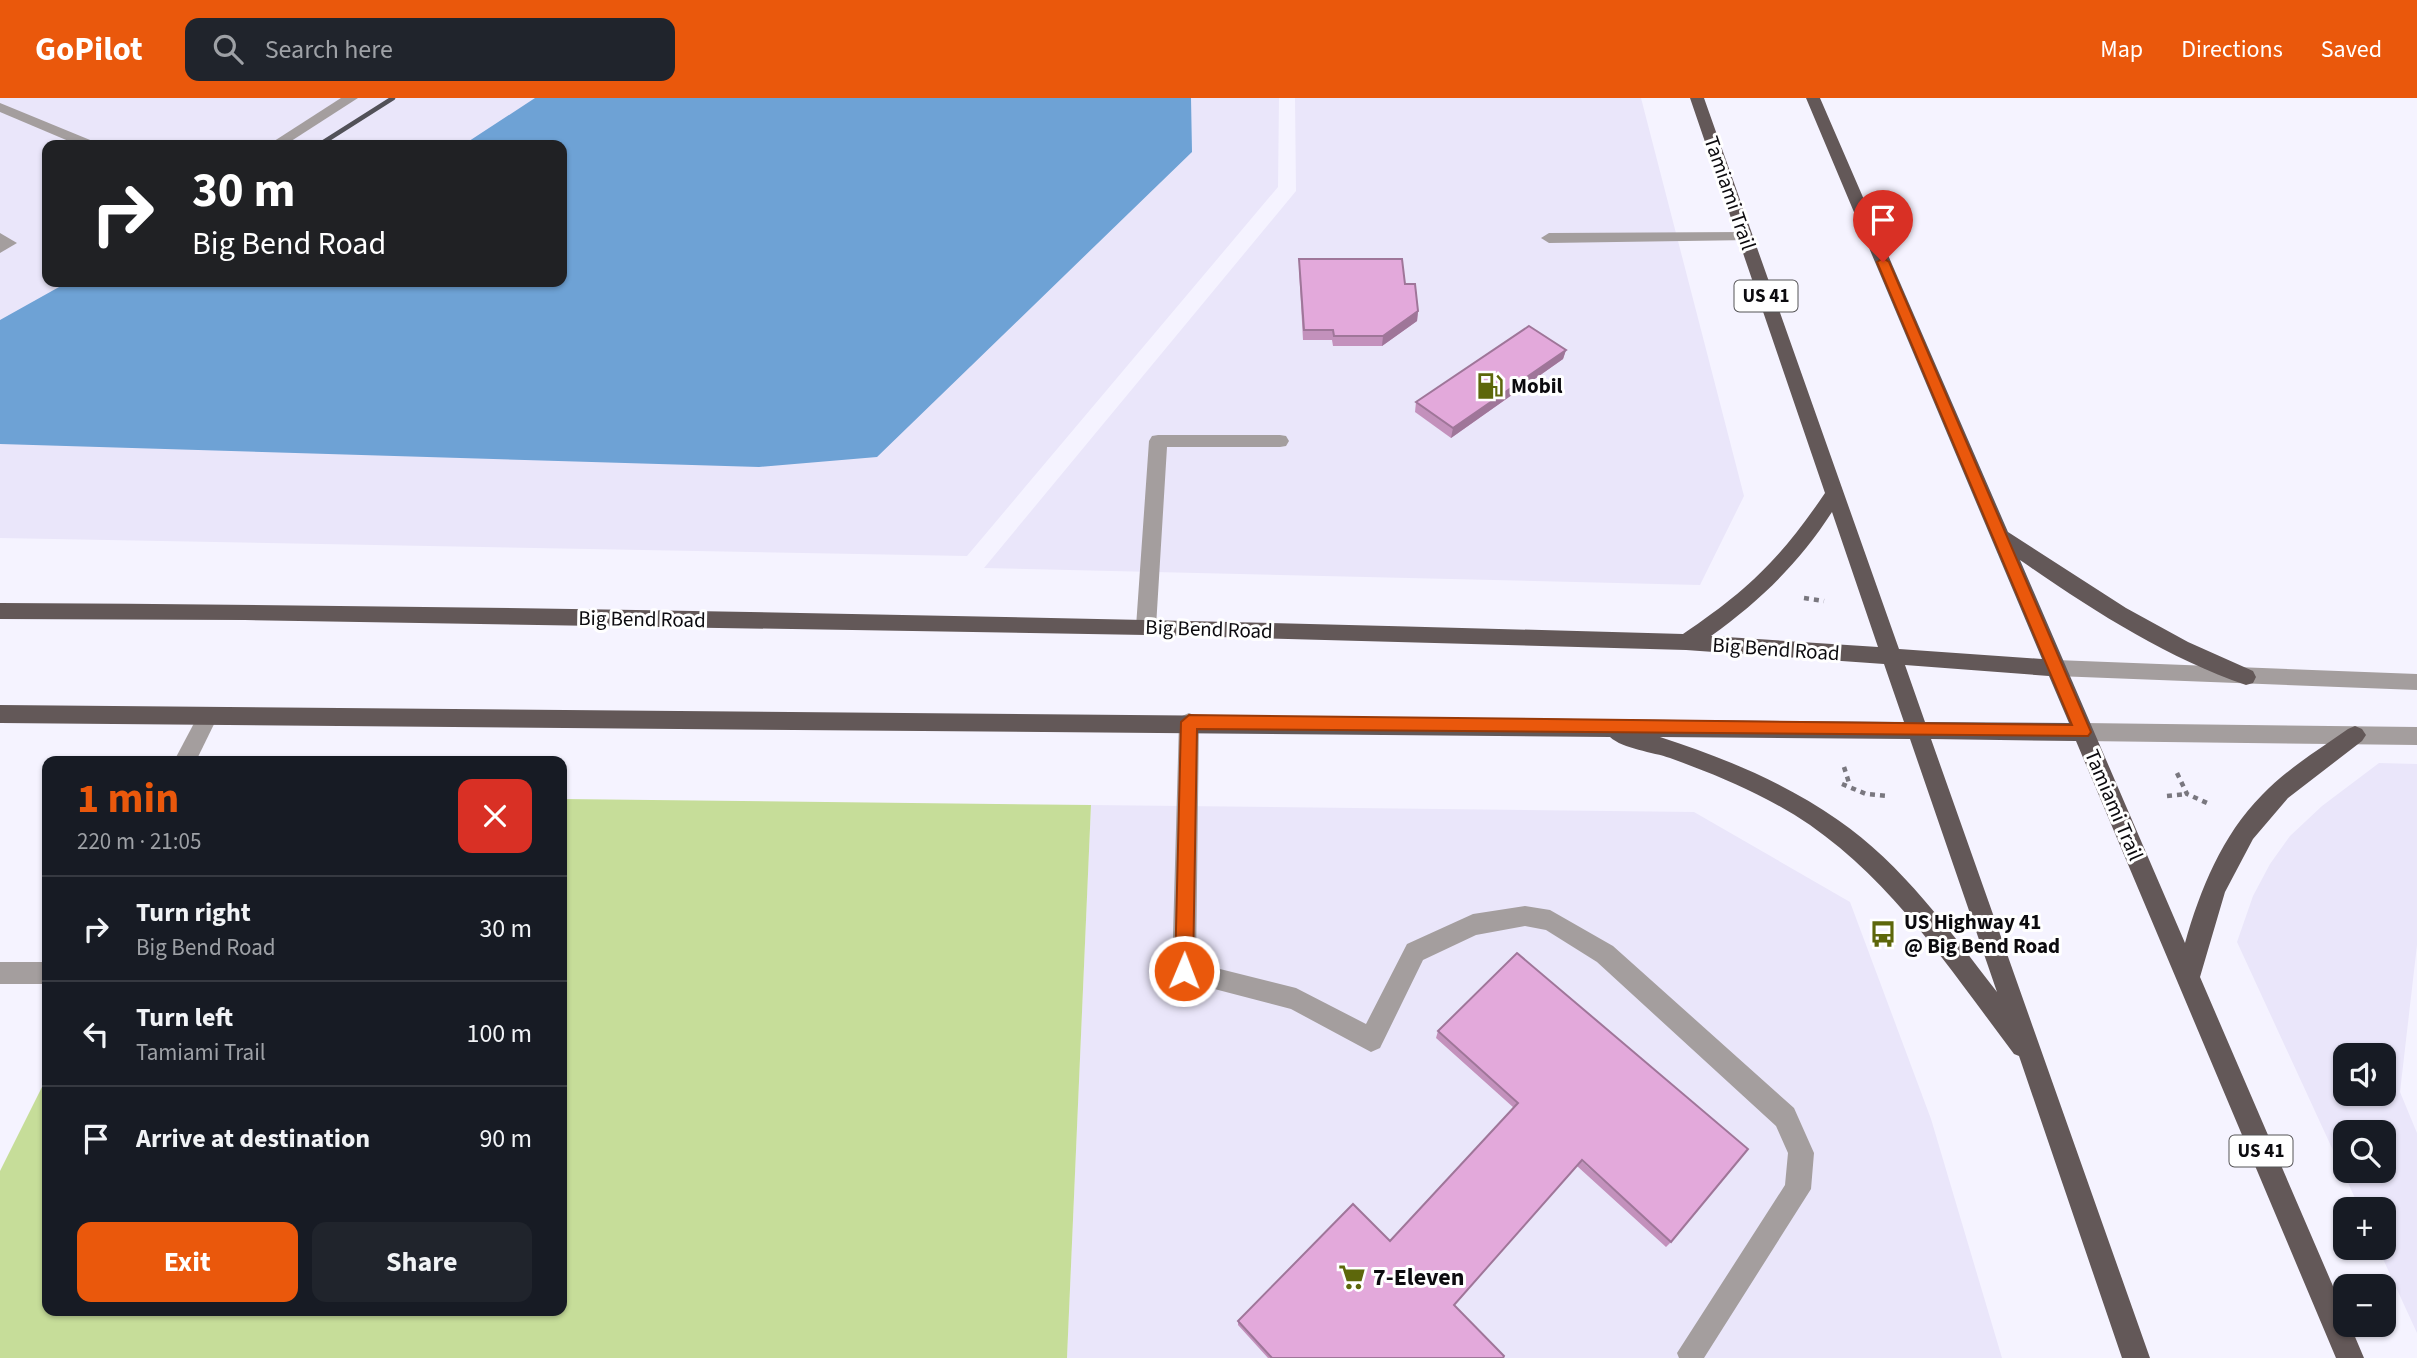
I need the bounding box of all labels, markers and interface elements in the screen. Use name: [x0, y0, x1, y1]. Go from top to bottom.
search box: [185, 18, 675, 81]
text: GoPilot: [35, 26, 143, 73]
icon: search: [209, 30, 247, 68]
text: Search here: [265, 31, 393, 68]
text: Map: [2100, 32, 2143, 67]
text: Directions: [2181, 32, 2283, 67]
text: Saved: [2321, 32, 2382, 67]
street label: Tamiami Trail: [1697, 132, 1763, 254]
text: 30 m: [192, 156, 296, 226]
icon: right: [77, 168, 168, 259]
pin: [1853, 190, 1913, 262]
icon: arrive: [1864, 201, 1902, 239]
text: Big Bend Road: [192, 221, 386, 267]
road number: US 41: [1734, 280, 1798, 312]
fuel station icon: Mobil: [1475, 371, 1505, 401]
place label: Mobil: [1511, 371, 1563, 401]
street label: Big Bend Road: [578, 603, 706, 635]
street label: Big Bend Road: [1145, 612, 1273, 646]
street label: Big Bend Road: [1711, 630, 1841, 668]
street label: Tamiami Trail: [2077, 745, 2151, 865]
text: 1 min: [77, 769, 179, 829]
button: close: [458, 779, 532, 853]
text: 220 m · 21:05: [77, 825, 201, 858]
text: Turn right: [136, 894, 251, 931]
place label: US Highway 41 @ Big Bend Road: [1904, 907, 2060, 961]
icon: right: [77, 910, 115, 948]
text: 30 m: [479, 910, 532, 947]
bus stop icon: US Highway 41 @ Big Bend Road: [1868, 919, 1898, 949]
text: Big Bend Road: [136, 931, 276, 964]
position arrow: [1147, 934, 1221, 1008]
text: Turn left: [136, 999, 233, 1036]
icon: left: [77, 1015, 115, 1053]
text: 100 m: [466, 1015, 532, 1052]
text: Tamiami Trail: [136, 1036, 266, 1069]
map controls: [2333, 1043, 2396, 1337]
button: sound: [2333, 1043, 2396, 1106]
icon: arrive: [77, 1120, 115, 1158]
text: Arrive at destination: [136, 1120, 370, 1157]
text: 90 m: [479, 1120, 532, 1157]
button: search: [2333, 1120, 2396, 1183]
road number: US 41: [2230, 1135, 2292, 1166]
button: +: [2333, 1197, 2396, 1260]
button: Exit: [77, 1222, 298, 1302]
button: Share: [312, 1222, 532, 1302]
place label: 7-Eleven: [1373, 1260, 1464, 1295]
supermarket icon: 7-Eleven: [1337, 1262, 1367, 1292]
button: −: [2333, 1274, 2396, 1337]

